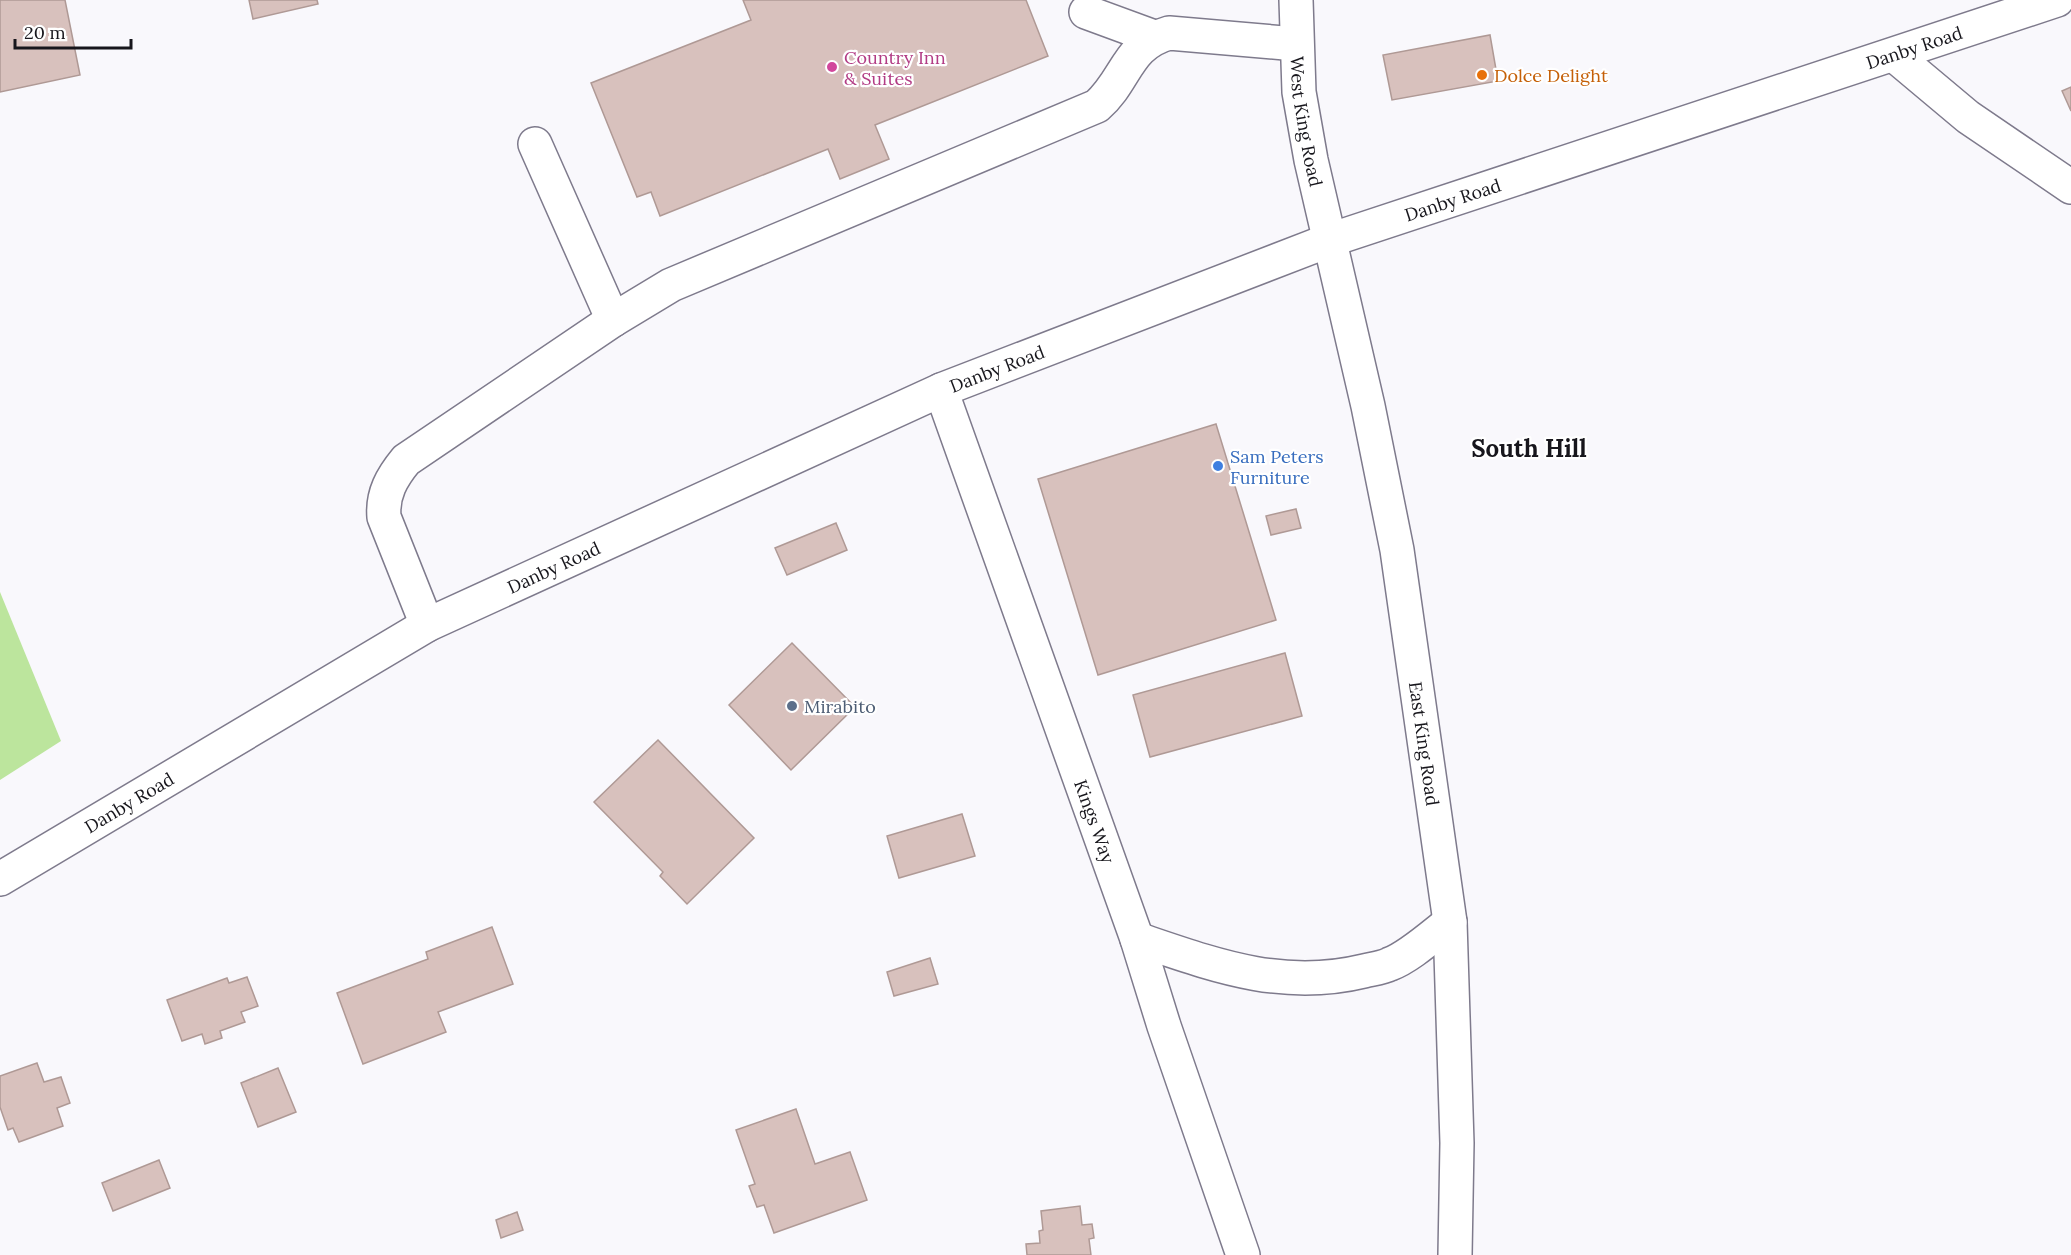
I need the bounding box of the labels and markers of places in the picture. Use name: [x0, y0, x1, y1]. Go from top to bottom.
place label: Country Inn & Suites: [844, 46, 946, 90]
marker: Country Inn & Suites: [825, 60, 839, 74]
place label: Dolce Delight: [1494, 64, 1608, 87]
marker: Dolce Delight: [1475, 68, 1489, 82]
place label: Sam Peters Furniture: [1230, 445, 1324, 489]
marker: Sam Peters Furniture: [1211, 459, 1225, 473]
place label: Mirabito: [804, 695, 876, 718]
marker: Mirabito: [785, 699, 799, 713]

